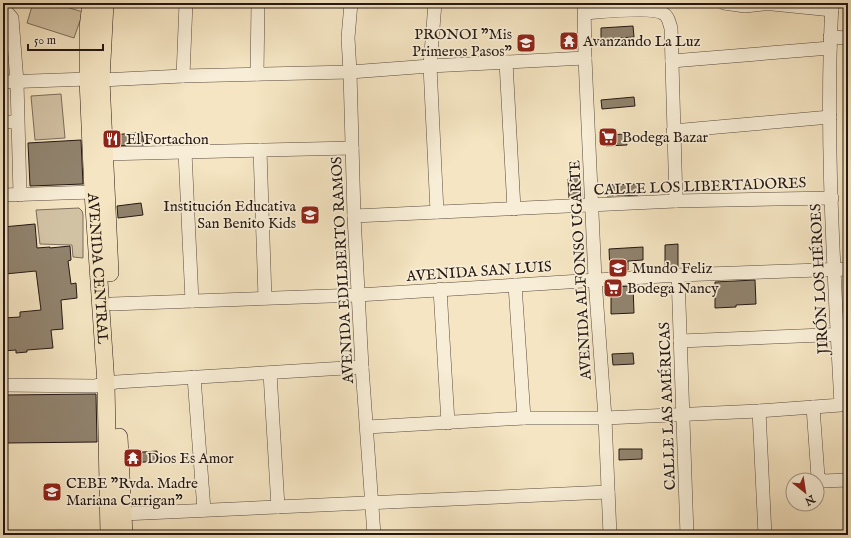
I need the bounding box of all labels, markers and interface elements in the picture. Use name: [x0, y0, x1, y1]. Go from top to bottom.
place label: PRONOI "Mis Primeros Pasos": [412, 25, 513, 61]
scale bar: [28, 26, 103, 52]
temple icon: Avanzando La Luz: [558, 30, 580, 52]
school or university icon: PRONOI "Mis Primeros Pasos": [515, 32, 537, 54]
place label: Avanzando La Luz: [582, 32, 701, 51]
text: 50 m: [34, 33, 56, 48]
supermarket icon: Bodega Bazar: [597, 126, 619, 148]
restaurant icon: El Fortachon: [101, 128, 123, 150]
place label: Bodega Bazar: [622, 128, 709, 147]
place label: El Fortachon: [126, 130, 209, 149]
street label: AVENIDA EDILBERTO RAMOS: [327, 156, 358, 385]
street label: AVENIDA ALFONSO UGARTE: [565, 160, 596, 381]
street label: CALLE LOS LIBERTADORES: [593, 173, 807, 200]
street label: AVENIDA CENTRAL: [83, 191, 112, 345]
place label: Institución Educativa San Benito Kids: [163, 197, 297, 233]
street label: JIRÓN LOS HÉROES: [806, 203, 833, 357]
school or university icon: Institución Educativa San Benito Kids: [299, 204, 321, 226]
street label: AVENIDA SAN LUIS: [405, 257, 552, 286]
school or university icon: Mundo Feliz: [607, 257, 629, 279]
place label: Mundo Feliz: [632, 259, 712, 278]
supermarket icon: Bodega Nancy: [602, 277, 624, 299]
place label: Bodega Nancy: [627, 279, 719, 298]
street label: CALLE LAS AMÉRICAS: [655, 322, 680, 490]
temple icon: Dios Es Amor: [122, 447, 144, 469]
place label: Dios Es Amor: [147, 449, 234, 468]
north arrow: [785, 472, 825, 512]
place label: CEBE "Rvda. Madre Mariana Carrigan": [66, 474, 198, 510]
school or university icon: CEBE "Rvda. Madre Mariana Carrigan": [41, 481, 63, 503]
text: N: [801, 491, 818, 508]

